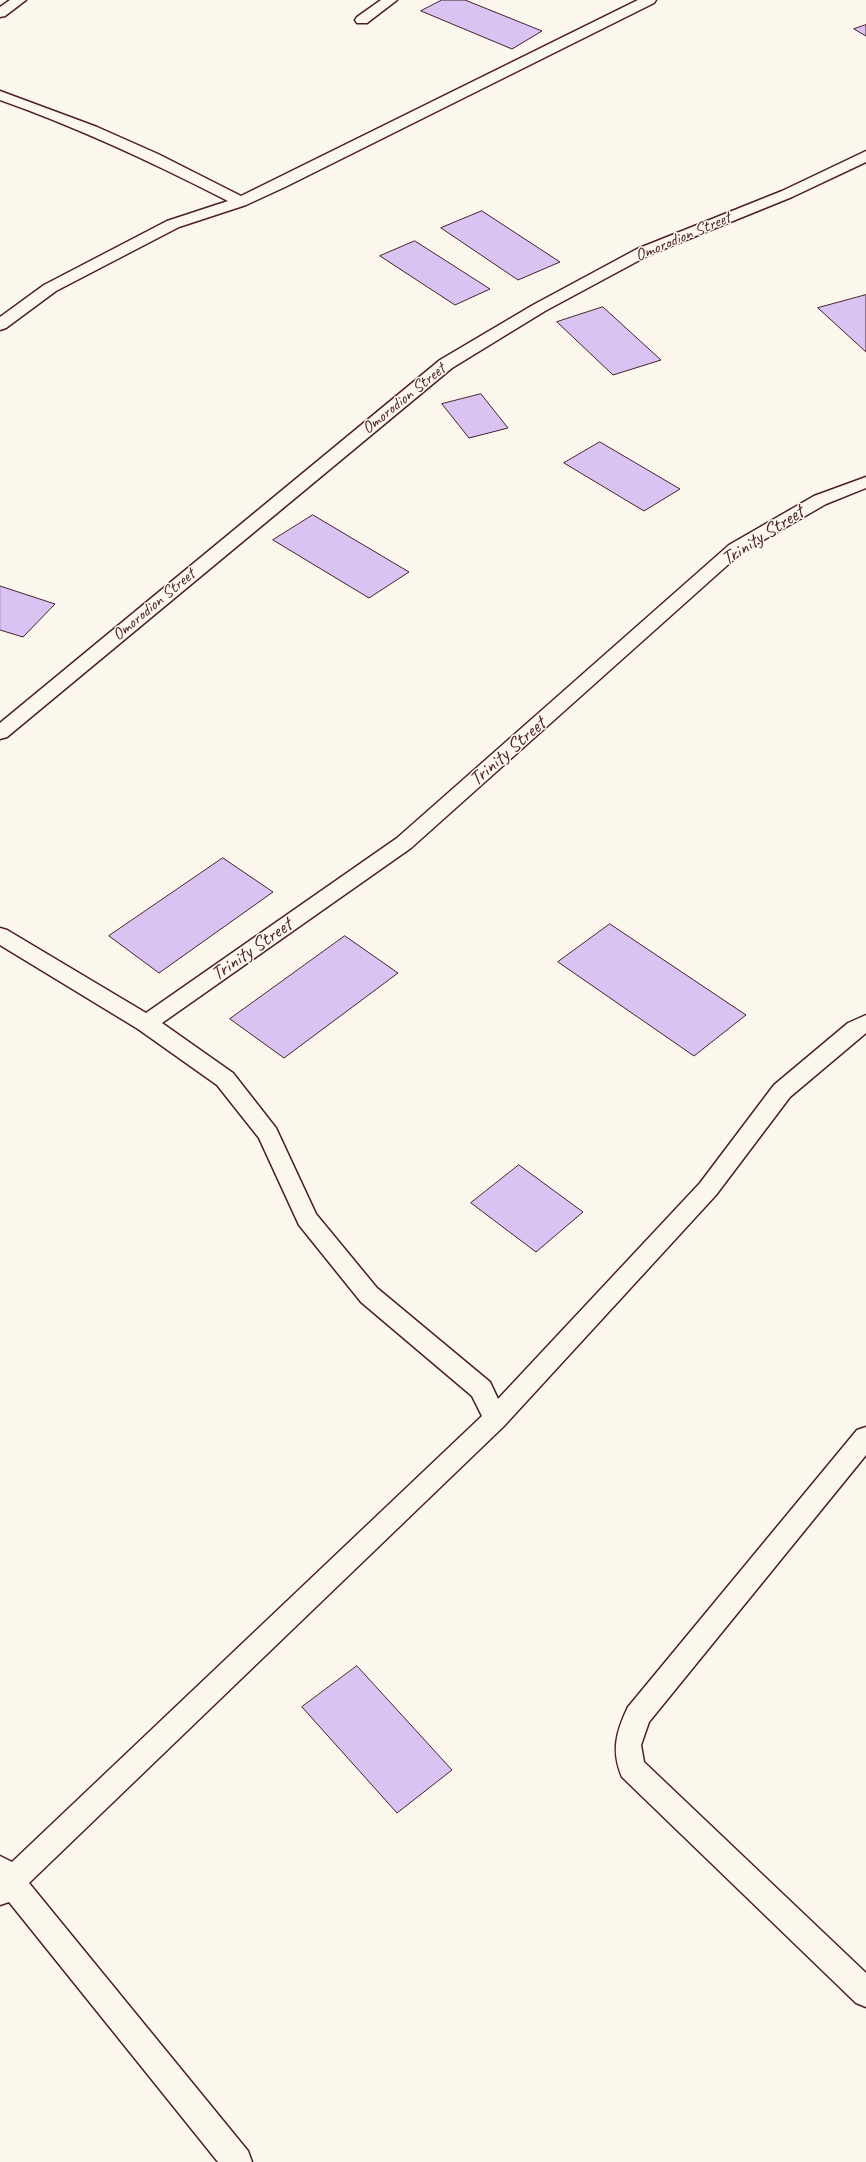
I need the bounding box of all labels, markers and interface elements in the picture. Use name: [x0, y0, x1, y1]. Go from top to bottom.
street label: Omorodion Street: [632, 208, 734, 266]
street label: Omorodion Street: [358, 359, 450, 439]
street label: Trinity Street: [717, 501, 809, 571]
street label: Omorodion Street: [109, 565, 199, 645]
street label: Trinity Street: [465, 712, 551, 792]
street label: Trinity Street: [207, 913, 297, 987]

